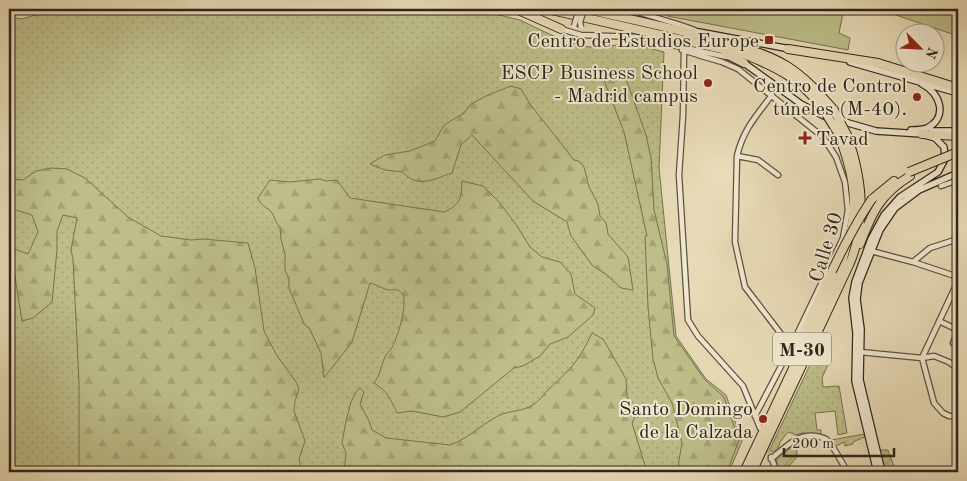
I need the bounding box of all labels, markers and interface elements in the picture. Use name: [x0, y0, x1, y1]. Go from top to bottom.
north arrow: [894, 22, 944, 72]
place label: Centro de Estudios Europe: [527, 32, 759, 52]
marker: Centro de Estudios Europe: [763, 34, 775, 46]
text: N: [922, 45, 940, 61]
place label: ESCP Business School - Madrid campus: [500, 64, 698, 107]
marker: ESCP Business School - Madrid campus: [702, 77, 714, 89]
place label: Centro de Control túneles (M-40).: [753, 77, 907, 120]
marker: Centro de Control túneles (M-40).: [911, 91, 923, 103]
place label: Tavad: [816, 130, 869, 150]
marker: Tavad: [798, 131, 812, 145]
street label: Calle 30: [807, 210, 847, 285]
road number: M-30: [773, 332, 831, 366]
place label: Santo Domingo de la Calzada: [619, 400, 753, 443]
marker: Santo Domingo de la Calzada: [757, 413, 769, 425]
scale bar: [784, 426, 894, 458]
text: 200 m: [792, 437, 834, 452]

